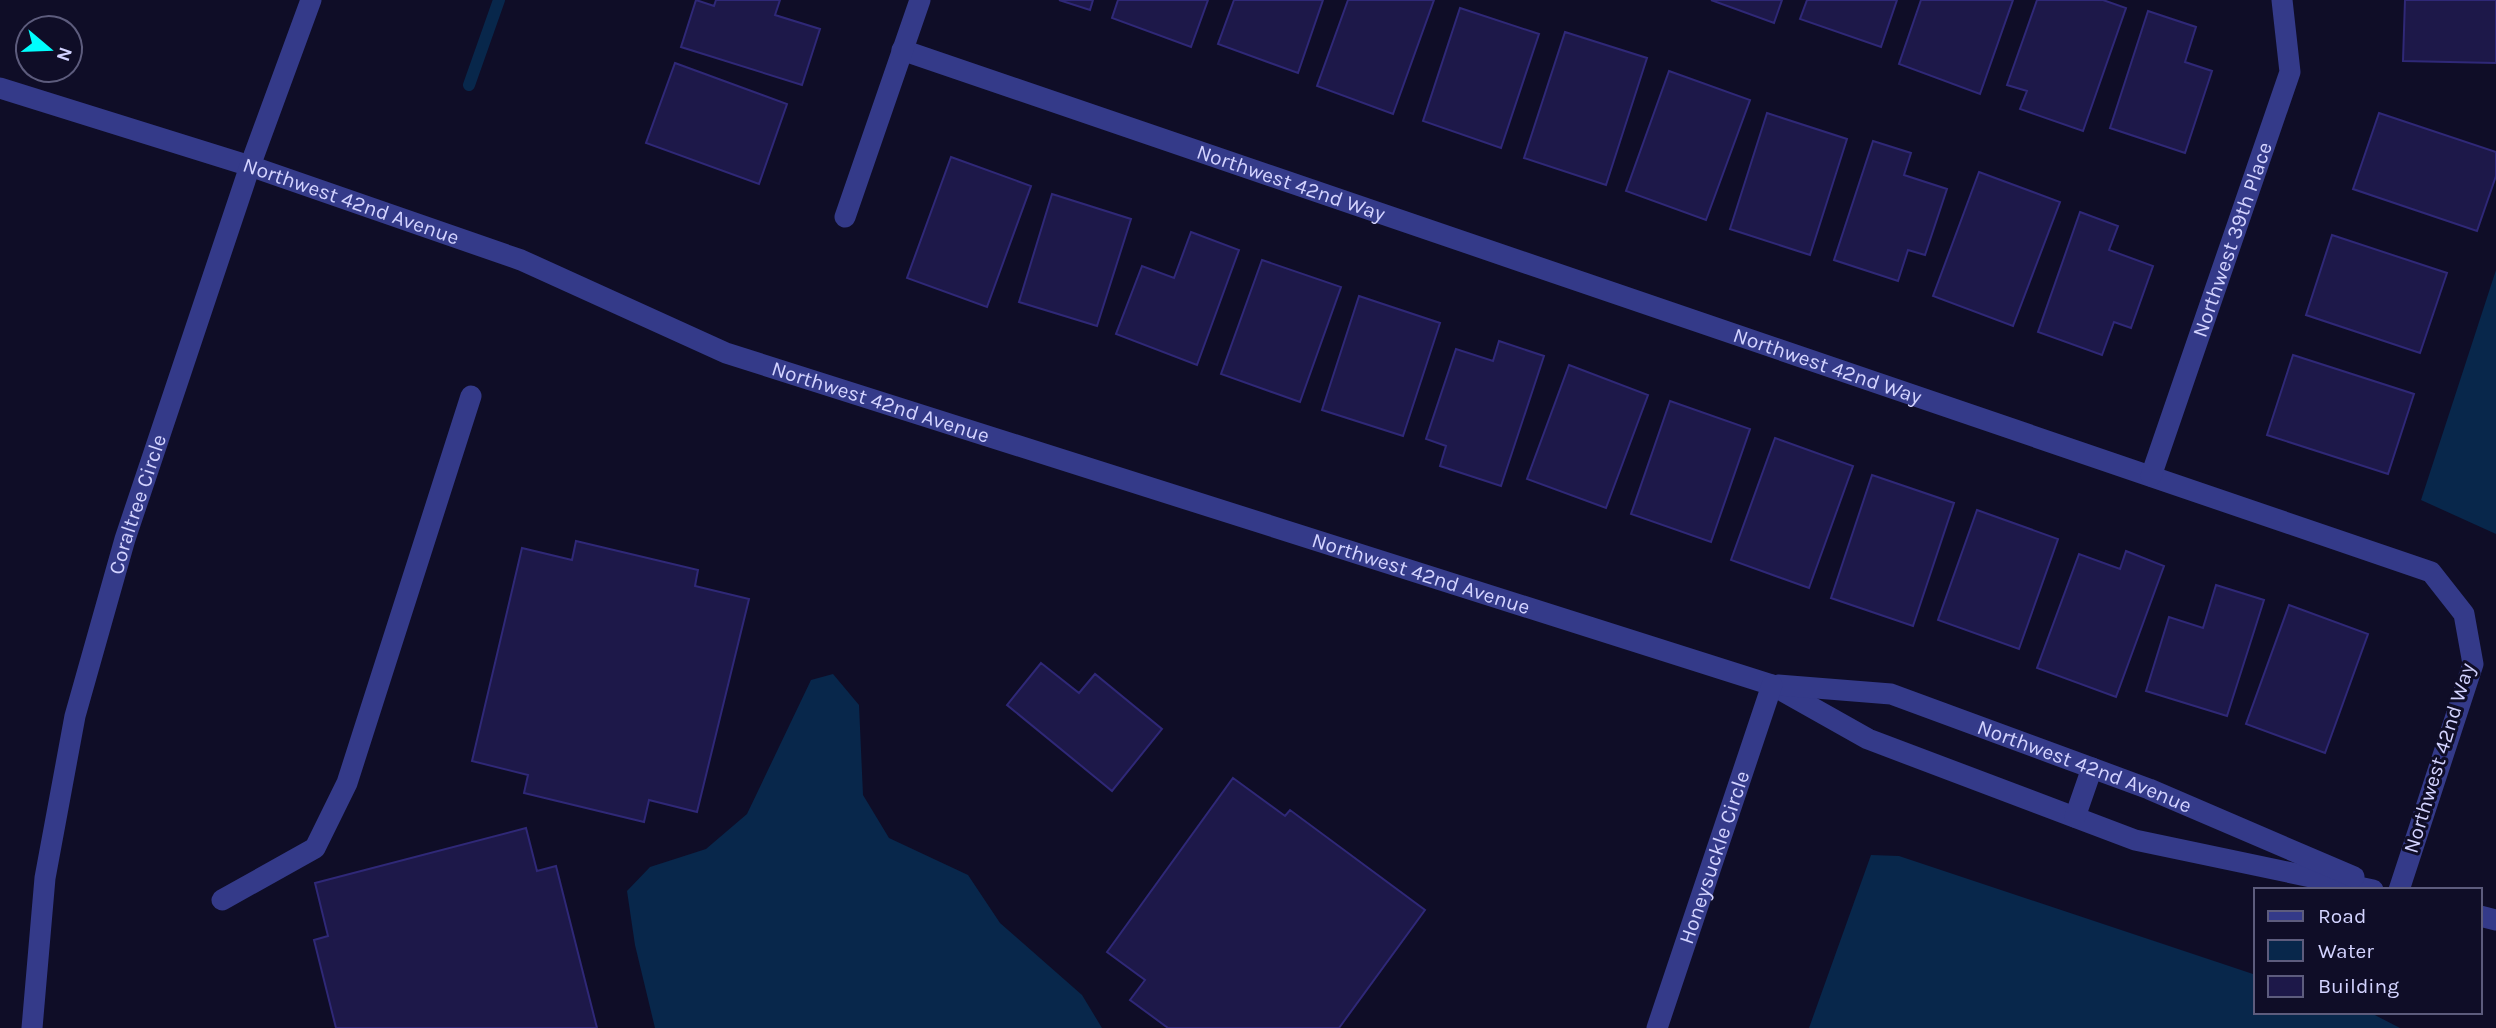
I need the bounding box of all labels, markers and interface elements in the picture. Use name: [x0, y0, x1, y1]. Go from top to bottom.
north arrow: [14, 14, 84, 84]
text: N: [52, 44, 77, 64]
street label: Northwest 39th Place: [2188, 139, 2277, 340]
street label: Northwest 42nd Way: [1194, 140, 1389, 226]
street label: Northwest 42nd Avenue: [240, 153, 462, 250]
street label: Northwest 42nd Way: [1730, 323, 1925, 409]
street label: Northwest 42nd Avenue: [769, 356, 992, 448]
street label: Coraltree Circle: [104, 431, 171, 577]
street label: Northwest 42nd Avenue: [1309, 528, 1533, 619]
street label: Northwest 42nd Way: [2399, 660, 2479, 856]
street label: Northwest 42nd Avenue: [1974, 715, 2195, 818]
street label: Honeysuckle Circle: [1674, 768, 1754, 947]
legend: [2254, 888, 2482, 1014]
text: Road: [2318, 904, 2366, 928]
text: Water: [2318, 939, 2374, 963]
text: Building: [2318, 974, 2399, 998]

